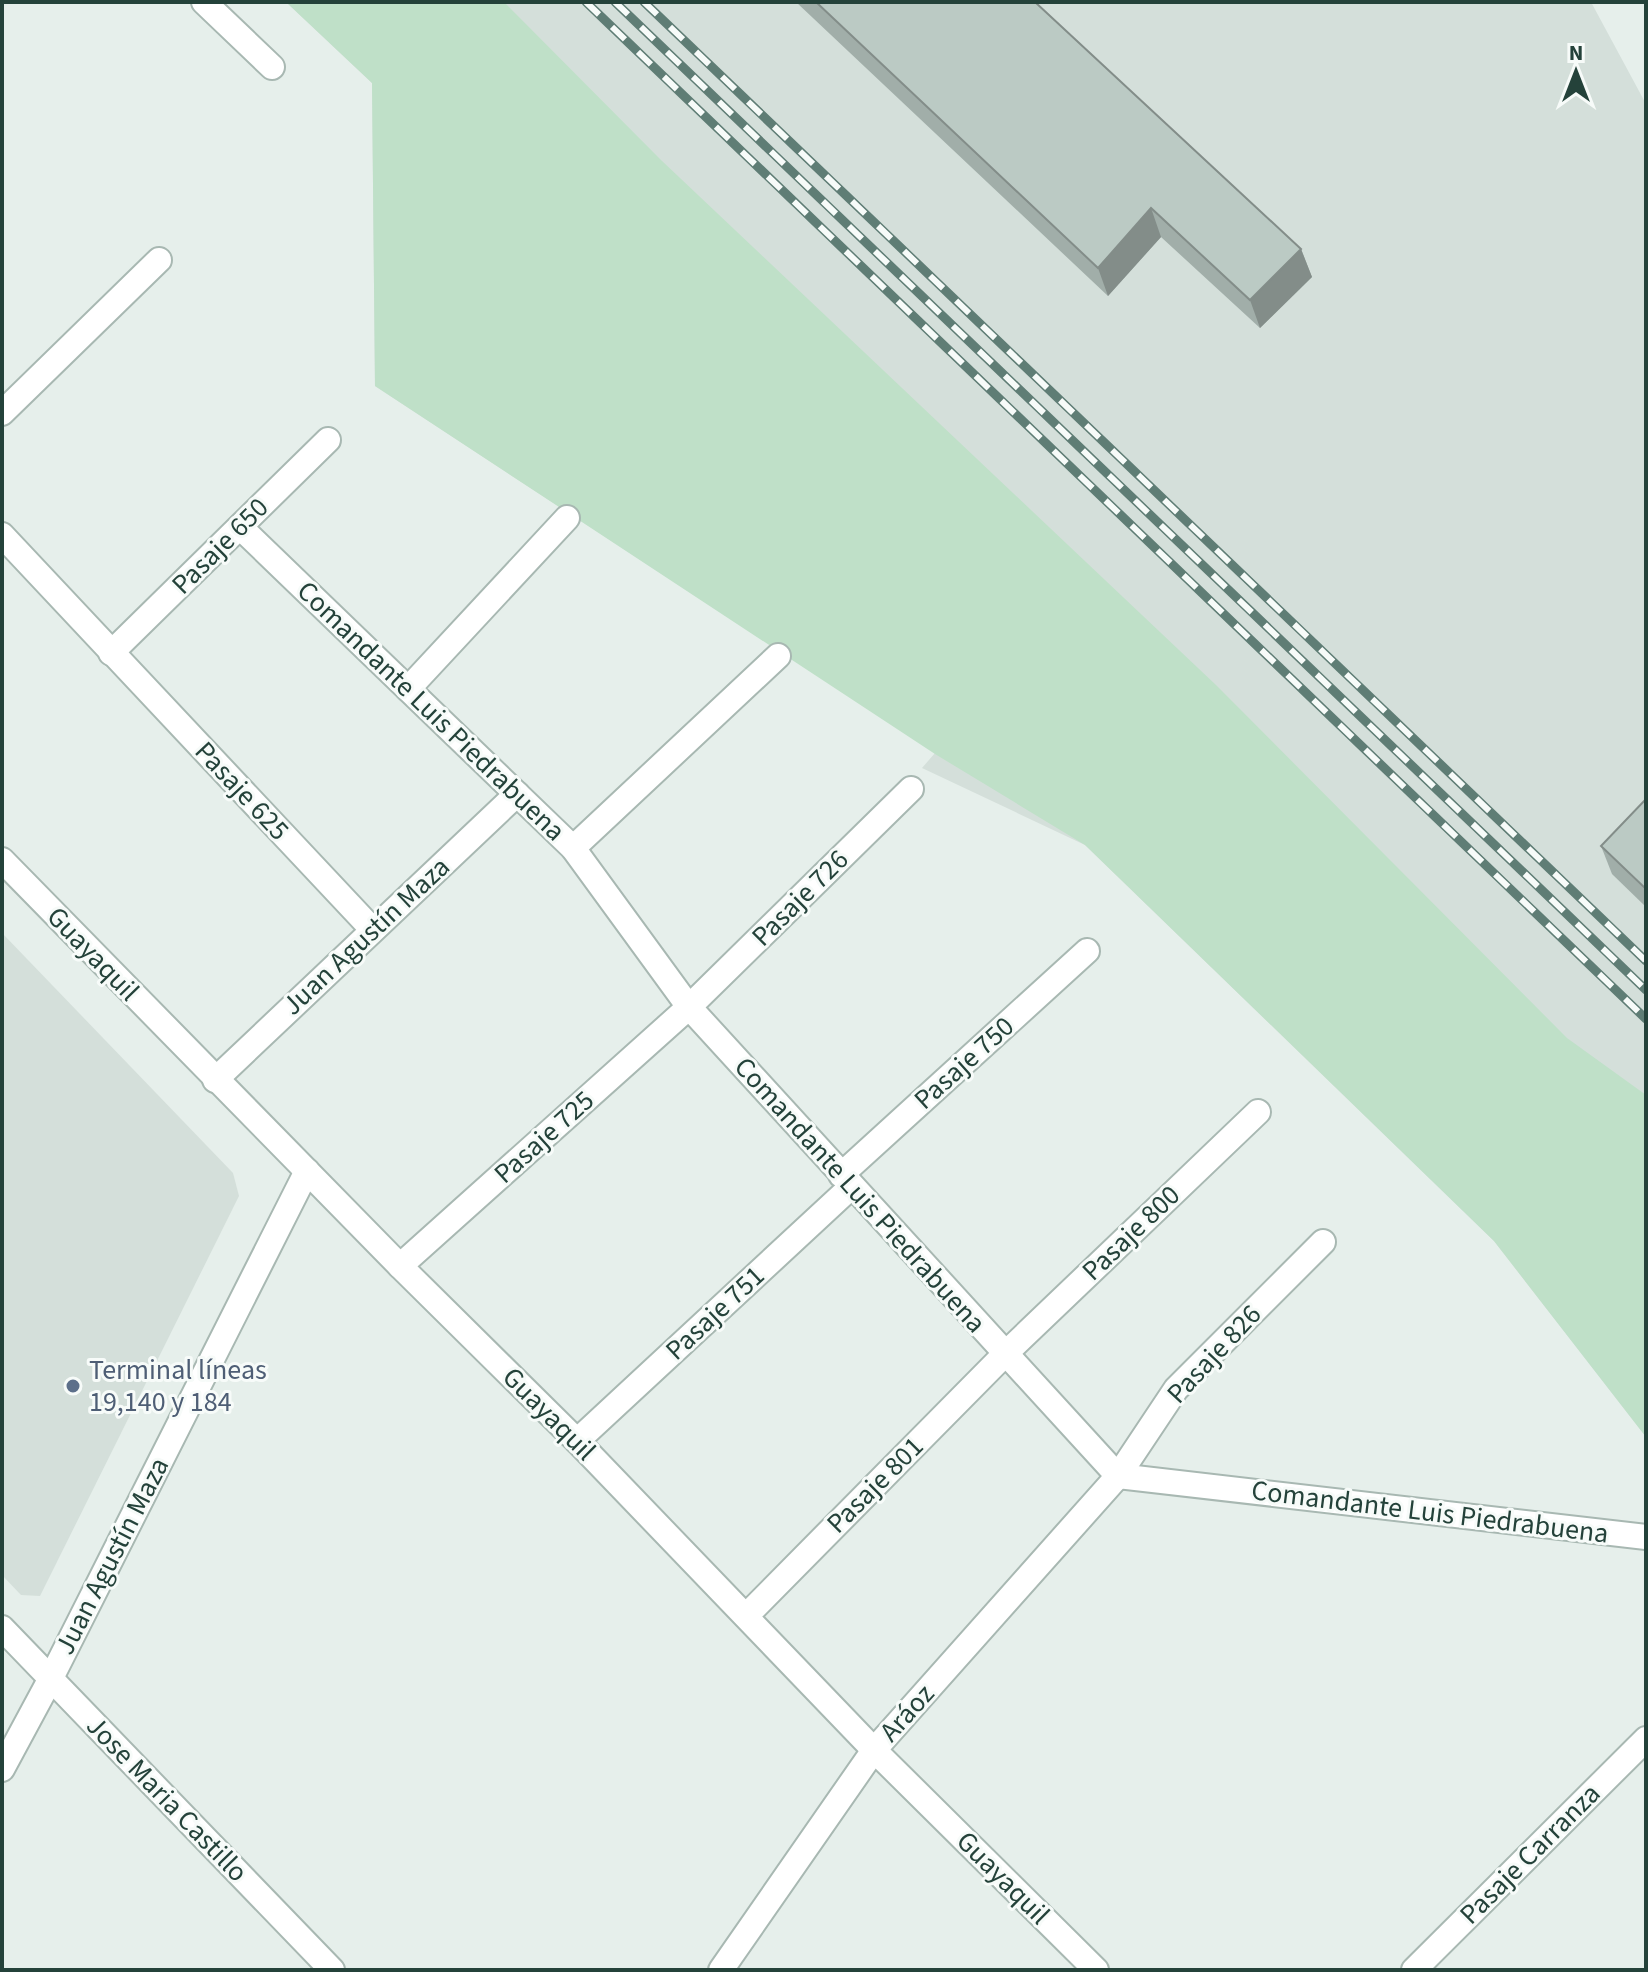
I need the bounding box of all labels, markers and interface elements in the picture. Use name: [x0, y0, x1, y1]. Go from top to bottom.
north arrow: [1536, 32, 1616, 112]
text: N: [1569, 37, 1583, 69]
street label: Pasaje 650: [162, 488, 278, 604]
street label: Comandante Luis Piedrabuena: [288, 572, 574, 850]
street label: Pasaje 625: [186, 732, 298, 850]
street label: Pasaje 726: [742, 840, 858, 956]
street label: Juan Agustín Maza: [273, 848, 459, 1024]
street label: Guayaquil: [38, 898, 148, 1010]
street label: Pasaje 750: [905, 1007, 1023, 1119]
street label: Comandante Luis Piedrabuena: [725, 1048, 995, 1342]
street label: Pasaje 725: [485, 1081, 603, 1193]
street label: Pasaje 800: [1073, 1176, 1189, 1290]
street label: Pasaje 751: [656, 1257, 774, 1369]
street label: Pasaje 826: [1158, 1295, 1270, 1413]
place label: Terminal líneas 19,140 y 184: [89, 1350, 267, 1422]
street label: Guayaquil: [493, 1358, 605, 1470]
marker: Terminal líneas 19,140 y 184: [64, 1377, 82, 1395]
street label: Pasaje 801: [817, 1427, 933, 1543]
street label: Juan Agustín Maza: [45, 1450, 179, 1662]
street label: Comandante Luis Piedrabuena: [1249, 1470, 1611, 1554]
street label: Aráoz: [870, 1675, 944, 1751]
street label: Jose Maria Castillo: [77, 1707, 257, 1891]
street label: Pasaje Carranza: [1451, 1775, 1609, 1933]
street label: Guayaquil: [947, 1822, 1059, 1934]

